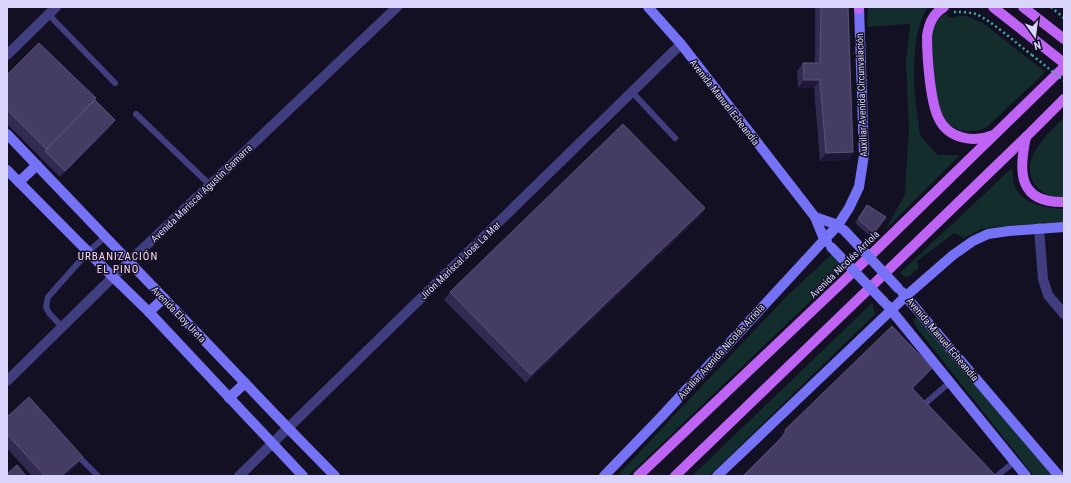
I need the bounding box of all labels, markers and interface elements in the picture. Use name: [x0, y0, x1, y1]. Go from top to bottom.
north arrow: [1015, 16, 1055, 56]
street label: Auxiliar Avenida Circunvalación: [854, 33, 869, 157]
text: N: [1032, 38, 1042, 52]
street label: Avenida Manuel Echeandía: [688, 57, 762, 147]
street label: Avenida Mariscal Agustin Gamarra: [149, 142, 254, 245]
street label: Jirón Mariscal José La Mar: [418, 219, 503, 302]
street label: Avenida Nicolás Arriola: [807, 228, 881, 300]
district label: URBANIZACIÓN EL PINO: [78, 250, 158, 276]
street label: Avenida Eloy Ureta: [149, 284, 208, 345]
street label: Avenida Manuel Echeandía: [904, 295, 981, 383]
street label: Auxiliar Avenida Nicolás Arriola: [676, 301, 767, 401]

